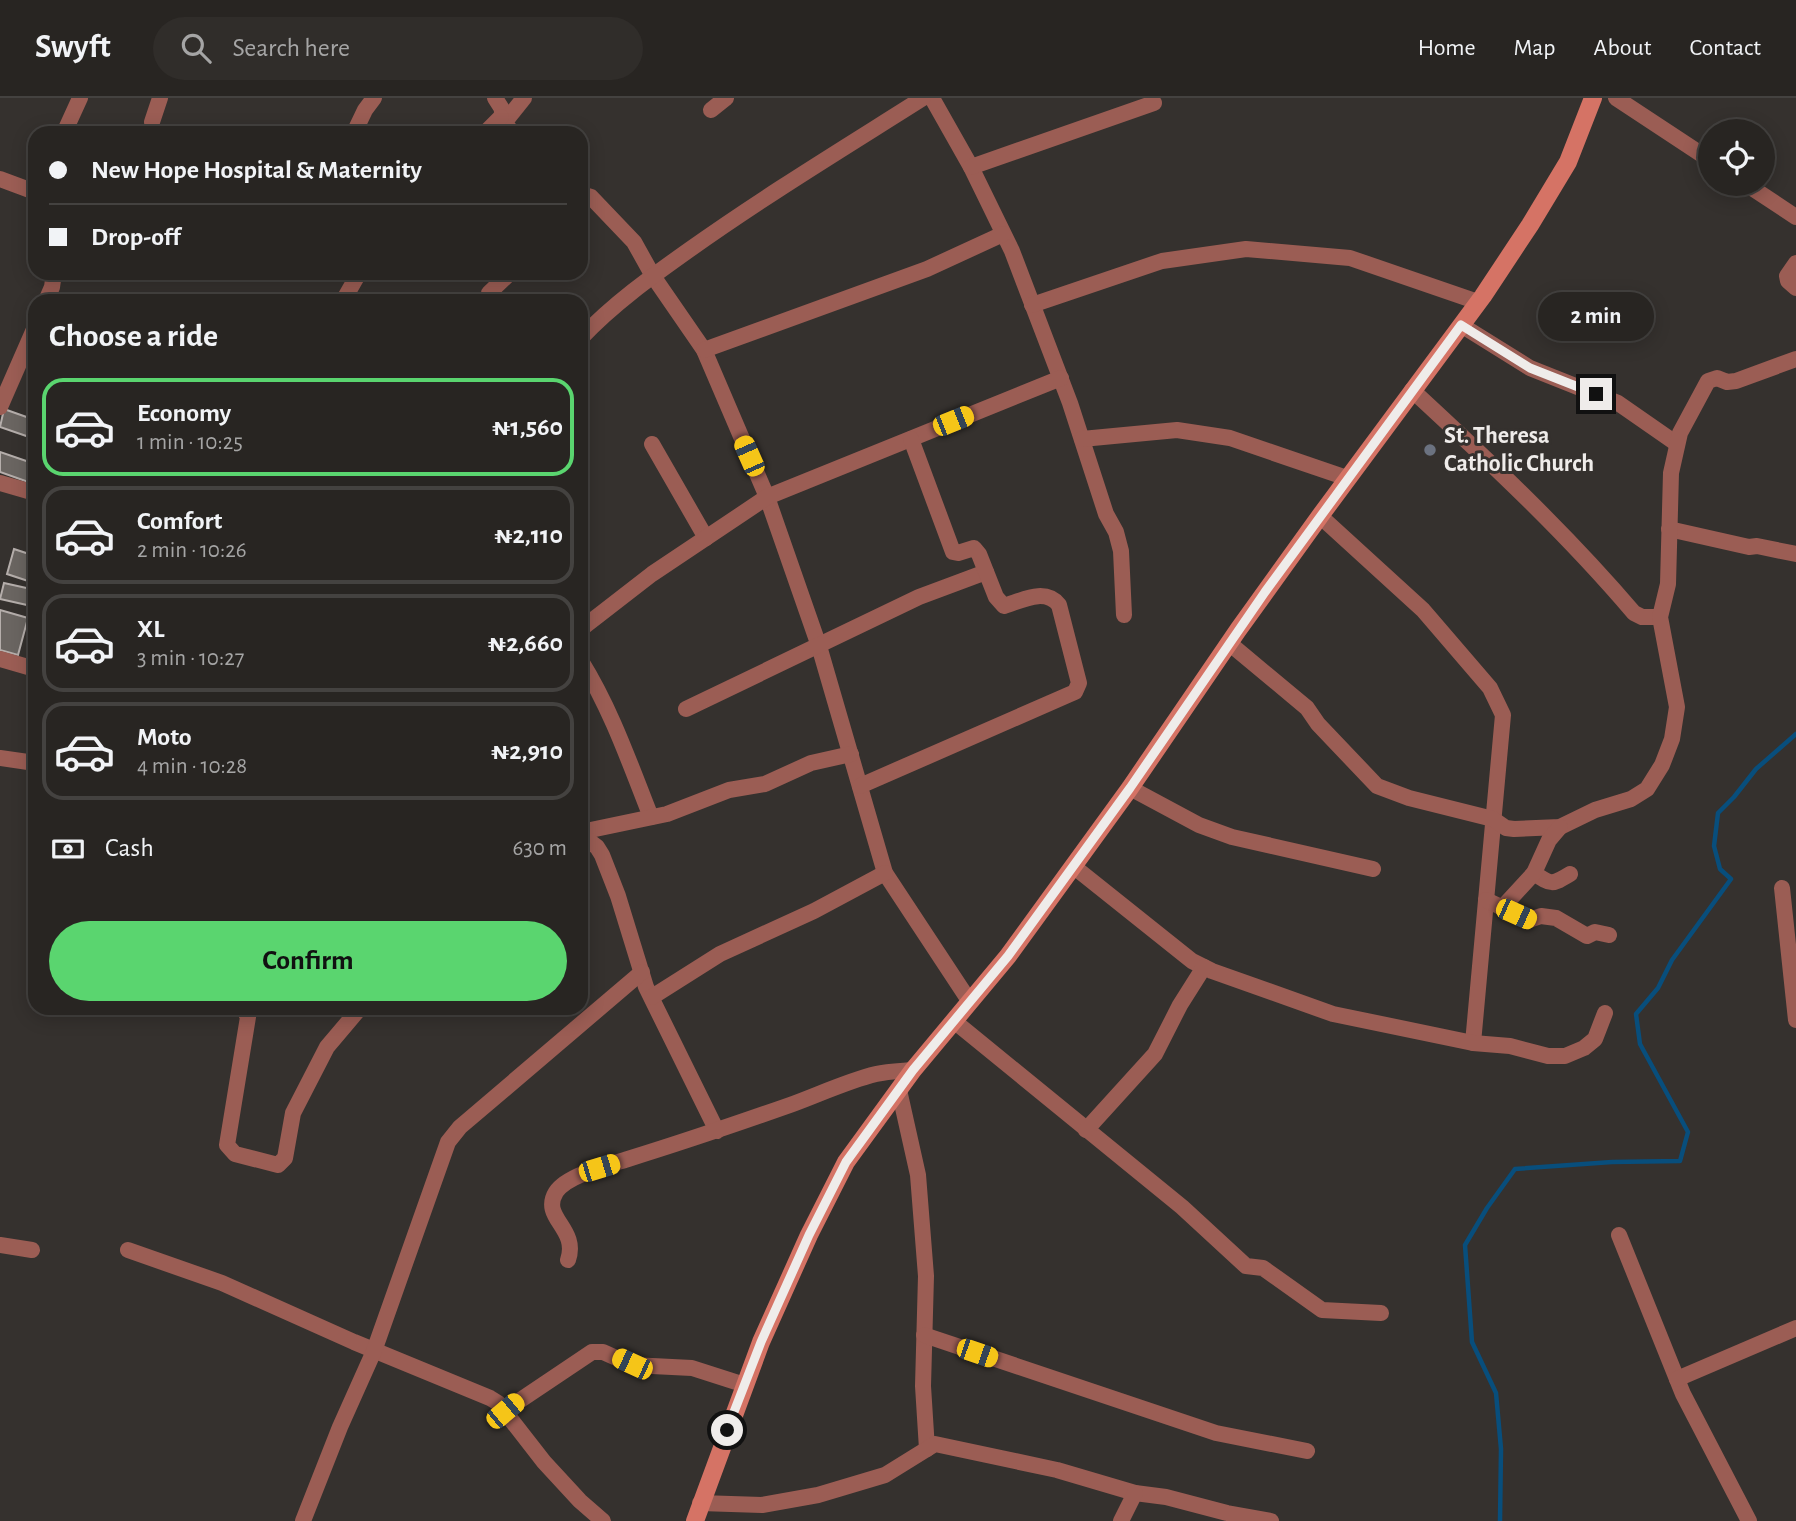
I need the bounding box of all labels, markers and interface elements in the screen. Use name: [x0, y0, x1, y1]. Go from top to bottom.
search box: [153, 17, 643, 80]
icon: search: [177, 29, 215, 67]
text: Swyft: [35, 31, 111, 64]
text: Search here: [233, 35, 350, 61]
text: Home: [1418, 36, 1476, 60]
text: Map: [1514, 36, 1556, 60]
text: About: [1594, 36, 1651, 60]
text: Contact: [1689, 36, 1761, 60]
map controls: [1698, 119, 1775, 196]
button: locate: [1698, 119, 1775, 196]
text: New Hope Hospital & Maternity: [91, 157, 422, 183]
text: Drop-off: [91, 224, 180, 250]
callout: 2 min: [1538, 292, 1654, 342]
text: 2 min: [1570, 305, 1622, 328]
text: Choose a ride: [49, 320, 218, 352]
route end: [1580, 378, 1612, 410]
icon: car: [53, 396, 116, 459]
text: Economy: [137, 400, 231, 426]
car: [930, 403, 977, 439]
text: ₦1,560: [492, 414, 563, 440]
place label: St. Theresa Catholic Church: [1444, 424, 1594, 476]
text: 1 min · 10:25: [137, 431, 243, 454]
car: [731, 433, 768, 479]
marker: St. Theresa Catholic Church: [1422, 442, 1438, 458]
icon: car: [53, 504, 116, 567]
text: Comfort: [137, 508, 222, 534]
text: ₦2,110: [494, 522, 563, 548]
text: 2 min · 10:26: [137, 539, 247, 562]
icon: car: [53, 612, 116, 675]
text: XL: [137, 616, 164, 642]
text: ₦2,660: [488, 630, 563, 656]
text: 3 min · 10:27: [137, 647, 244, 670]
icon: car: [53, 720, 116, 783]
text: Moto: [137, 724, 192, 750]
text: ₦2,910: [491, 738, 563, 764]
text: 4 min · 10:28: [137, 755, 247, 778]
icon: cash: [49, 830, 87, 868]
text: Cash: [105, 835, 154, 861]
text: 630 m: [512, 837, 567, 860]
car: [1493, 896, 1540, 932]
button: Confirm: [49, 921, 567, 1001]
car: [576, 1152, 623, 1184]
car: [954, 1336, 1001, 1370]
car: [609, 1346, 656, 1382]
car: [483, 1389, 528, 1433]
route start: [711, 1414, 743, 1446]

